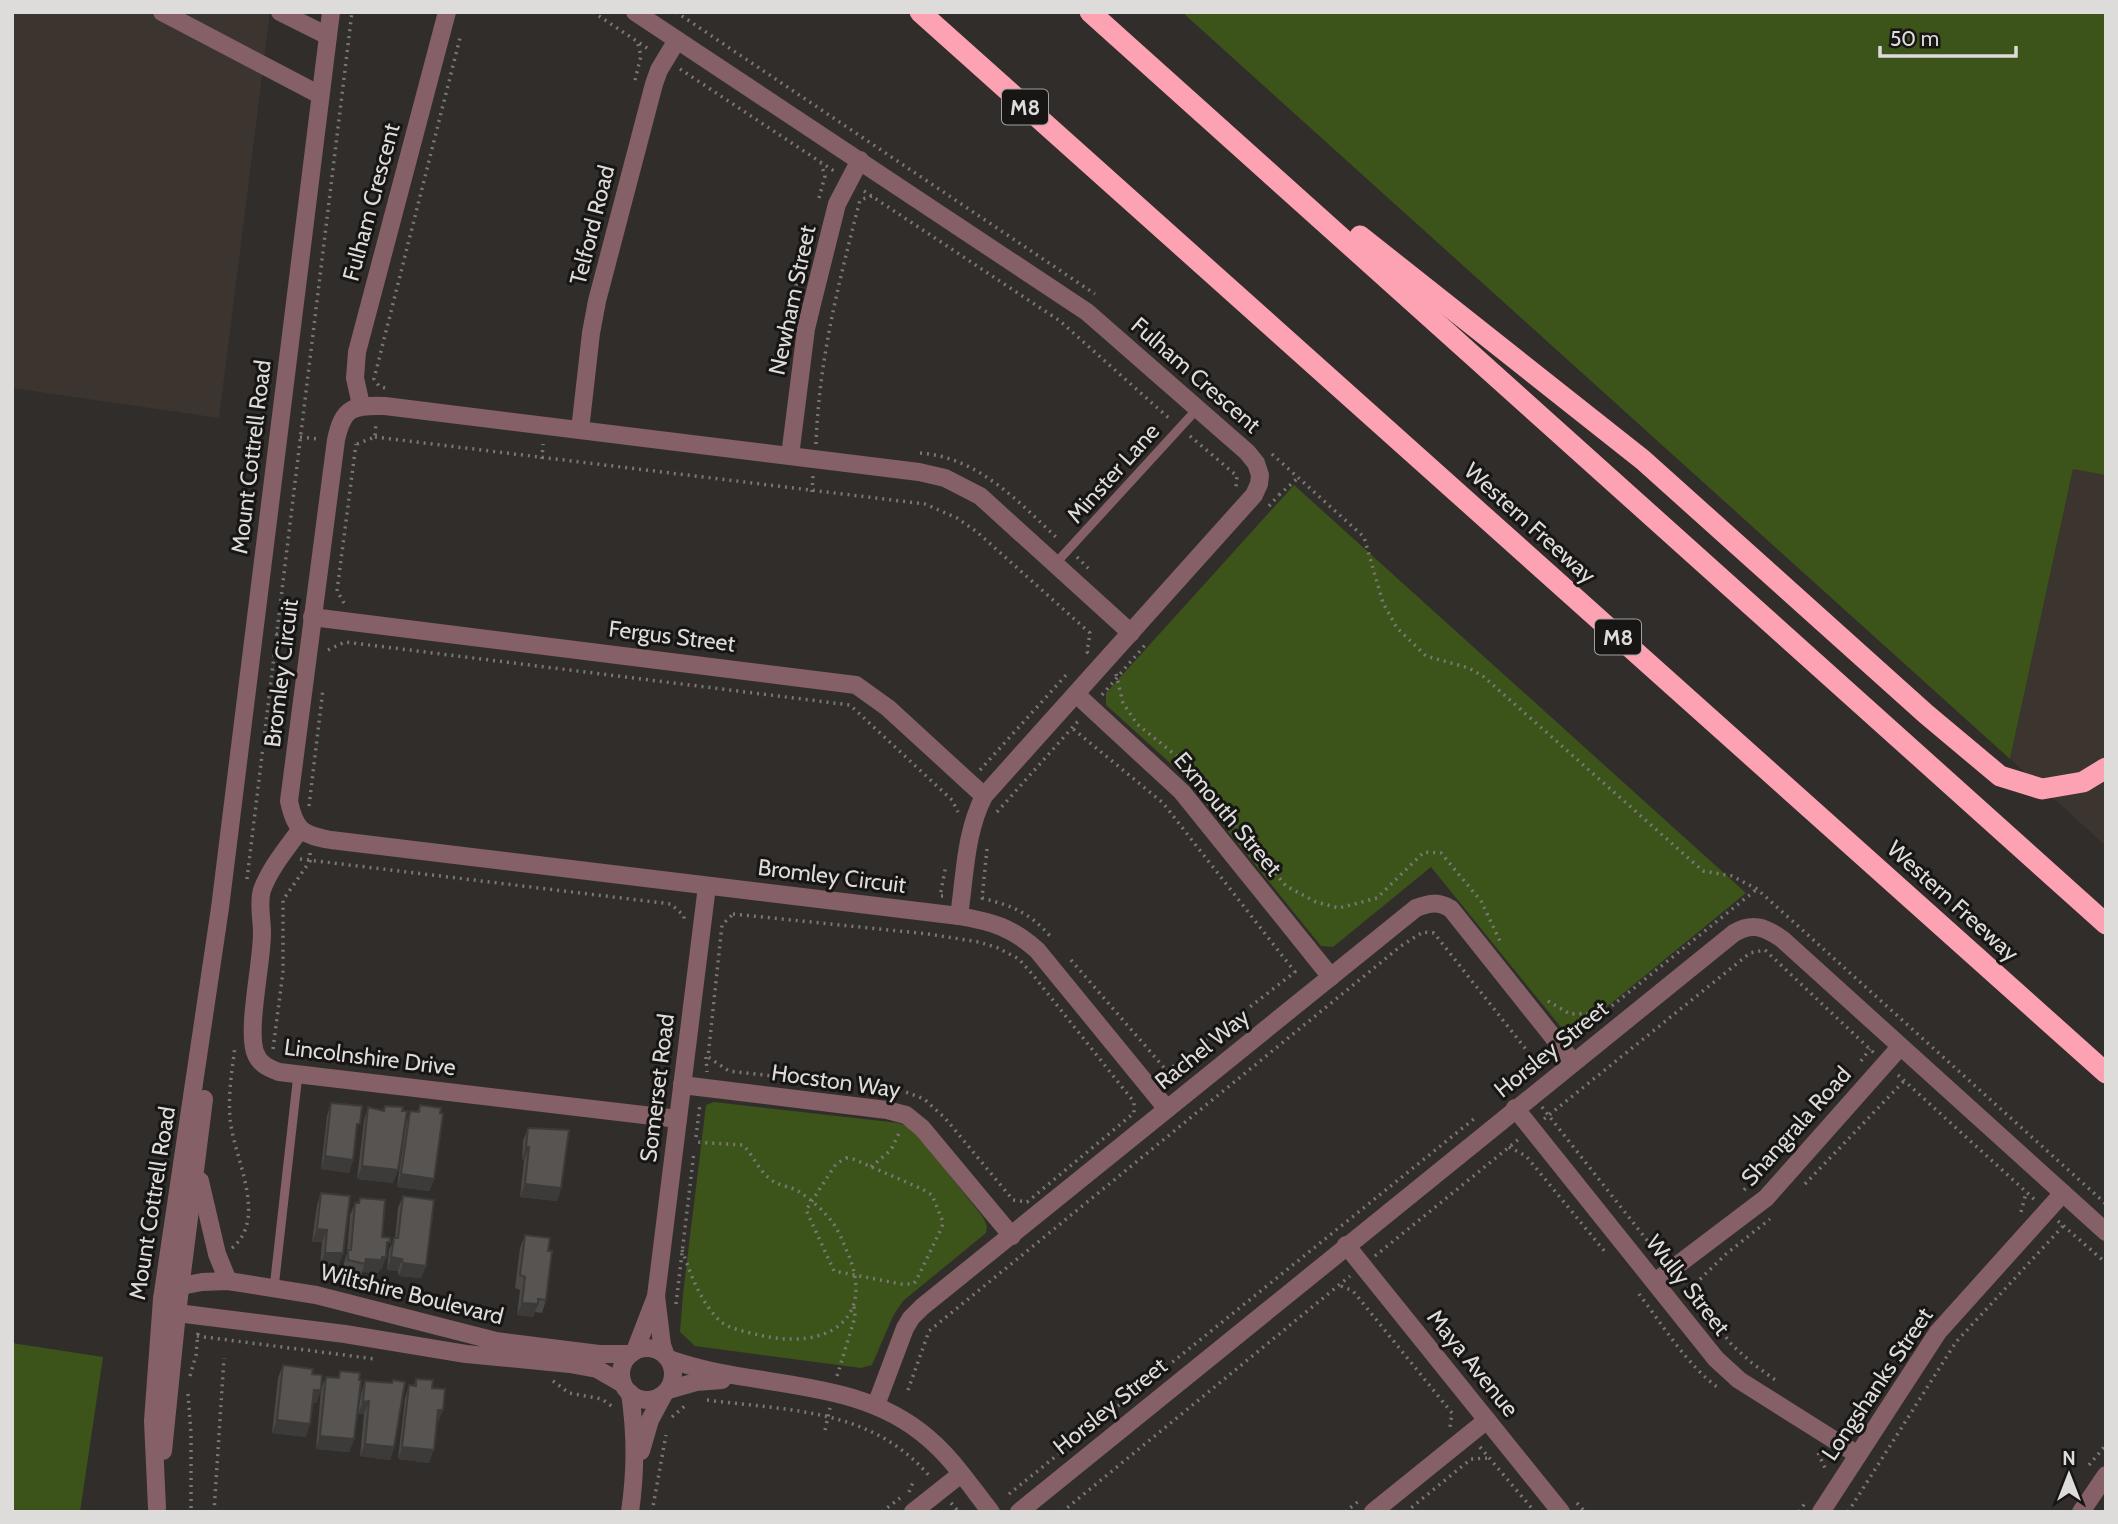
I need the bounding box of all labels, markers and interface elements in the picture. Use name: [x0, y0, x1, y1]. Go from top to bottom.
scale bar: [1880, 14, 2016, 58]
text: 50 m: [1890, 26, 1939, 51]
road number: M8: [1002, 90, 1048, 124]
street label: Fulham Crescent: [336, 120, 406, 284]
street label: Telford Road: [564, 162, 620, 288]
street label: Newham Street: [762, 222, 822, 377]
street label: Fulham Crescent: [1126, 311, 1267, 439]
street label: Mount Cottrell Road: [225, 358, 277, 556]
street label: Minster Lane: [1061, 417, 1165, 529]
street label: Western Freeway: [1459, 457, 1602, 590]
street label: Bromley Circuit: [258, 597, 304, 749]
street label: Fergus Street: [607, 614, 737, 658]
road number: M8: [1595, 620, 1641, 654]
street label: Exmouth Street: [1168, 746, 1288, 882]
street label: Western Freeway: [1882, 835, 2025, 968]
street label: Bromley Circuit: [756, 853, 908, 899]
street label: Horsley Street: [1488, 994, 1614, 1103]
street label: Rachel Way: [1149, 1002, 1255, 1095]
street label: Somerset Road: [634, 1012, 680, 1164]
street label: Lincolnshire Drive: [283, 1033, 458, 1081]
street label: Hocston Way: [770, 1058, 903, 1104]
street label: Shangrala Road: [1735, 1061, 1857, 1191]
street label: Mount Cottrell Road: [123, 1104, 181, 1302]
street label: Wully Street: [1640, 1229, 1736, 1341]
street label: Wiltshire Boulevard: [318, 1258, 506, 1330]
street label: Longshanks Street: [1816, 1302, 1939, 1466]
street label: Maya Avenue: [1421, 1304, 1525, 1422]
street label: Horsley Street: [1047, 1351, 1173, 1460]
north arrow: [2034, 1440, 2104, 1510]
text: N: [2062, 1447, 2076, 1470]

